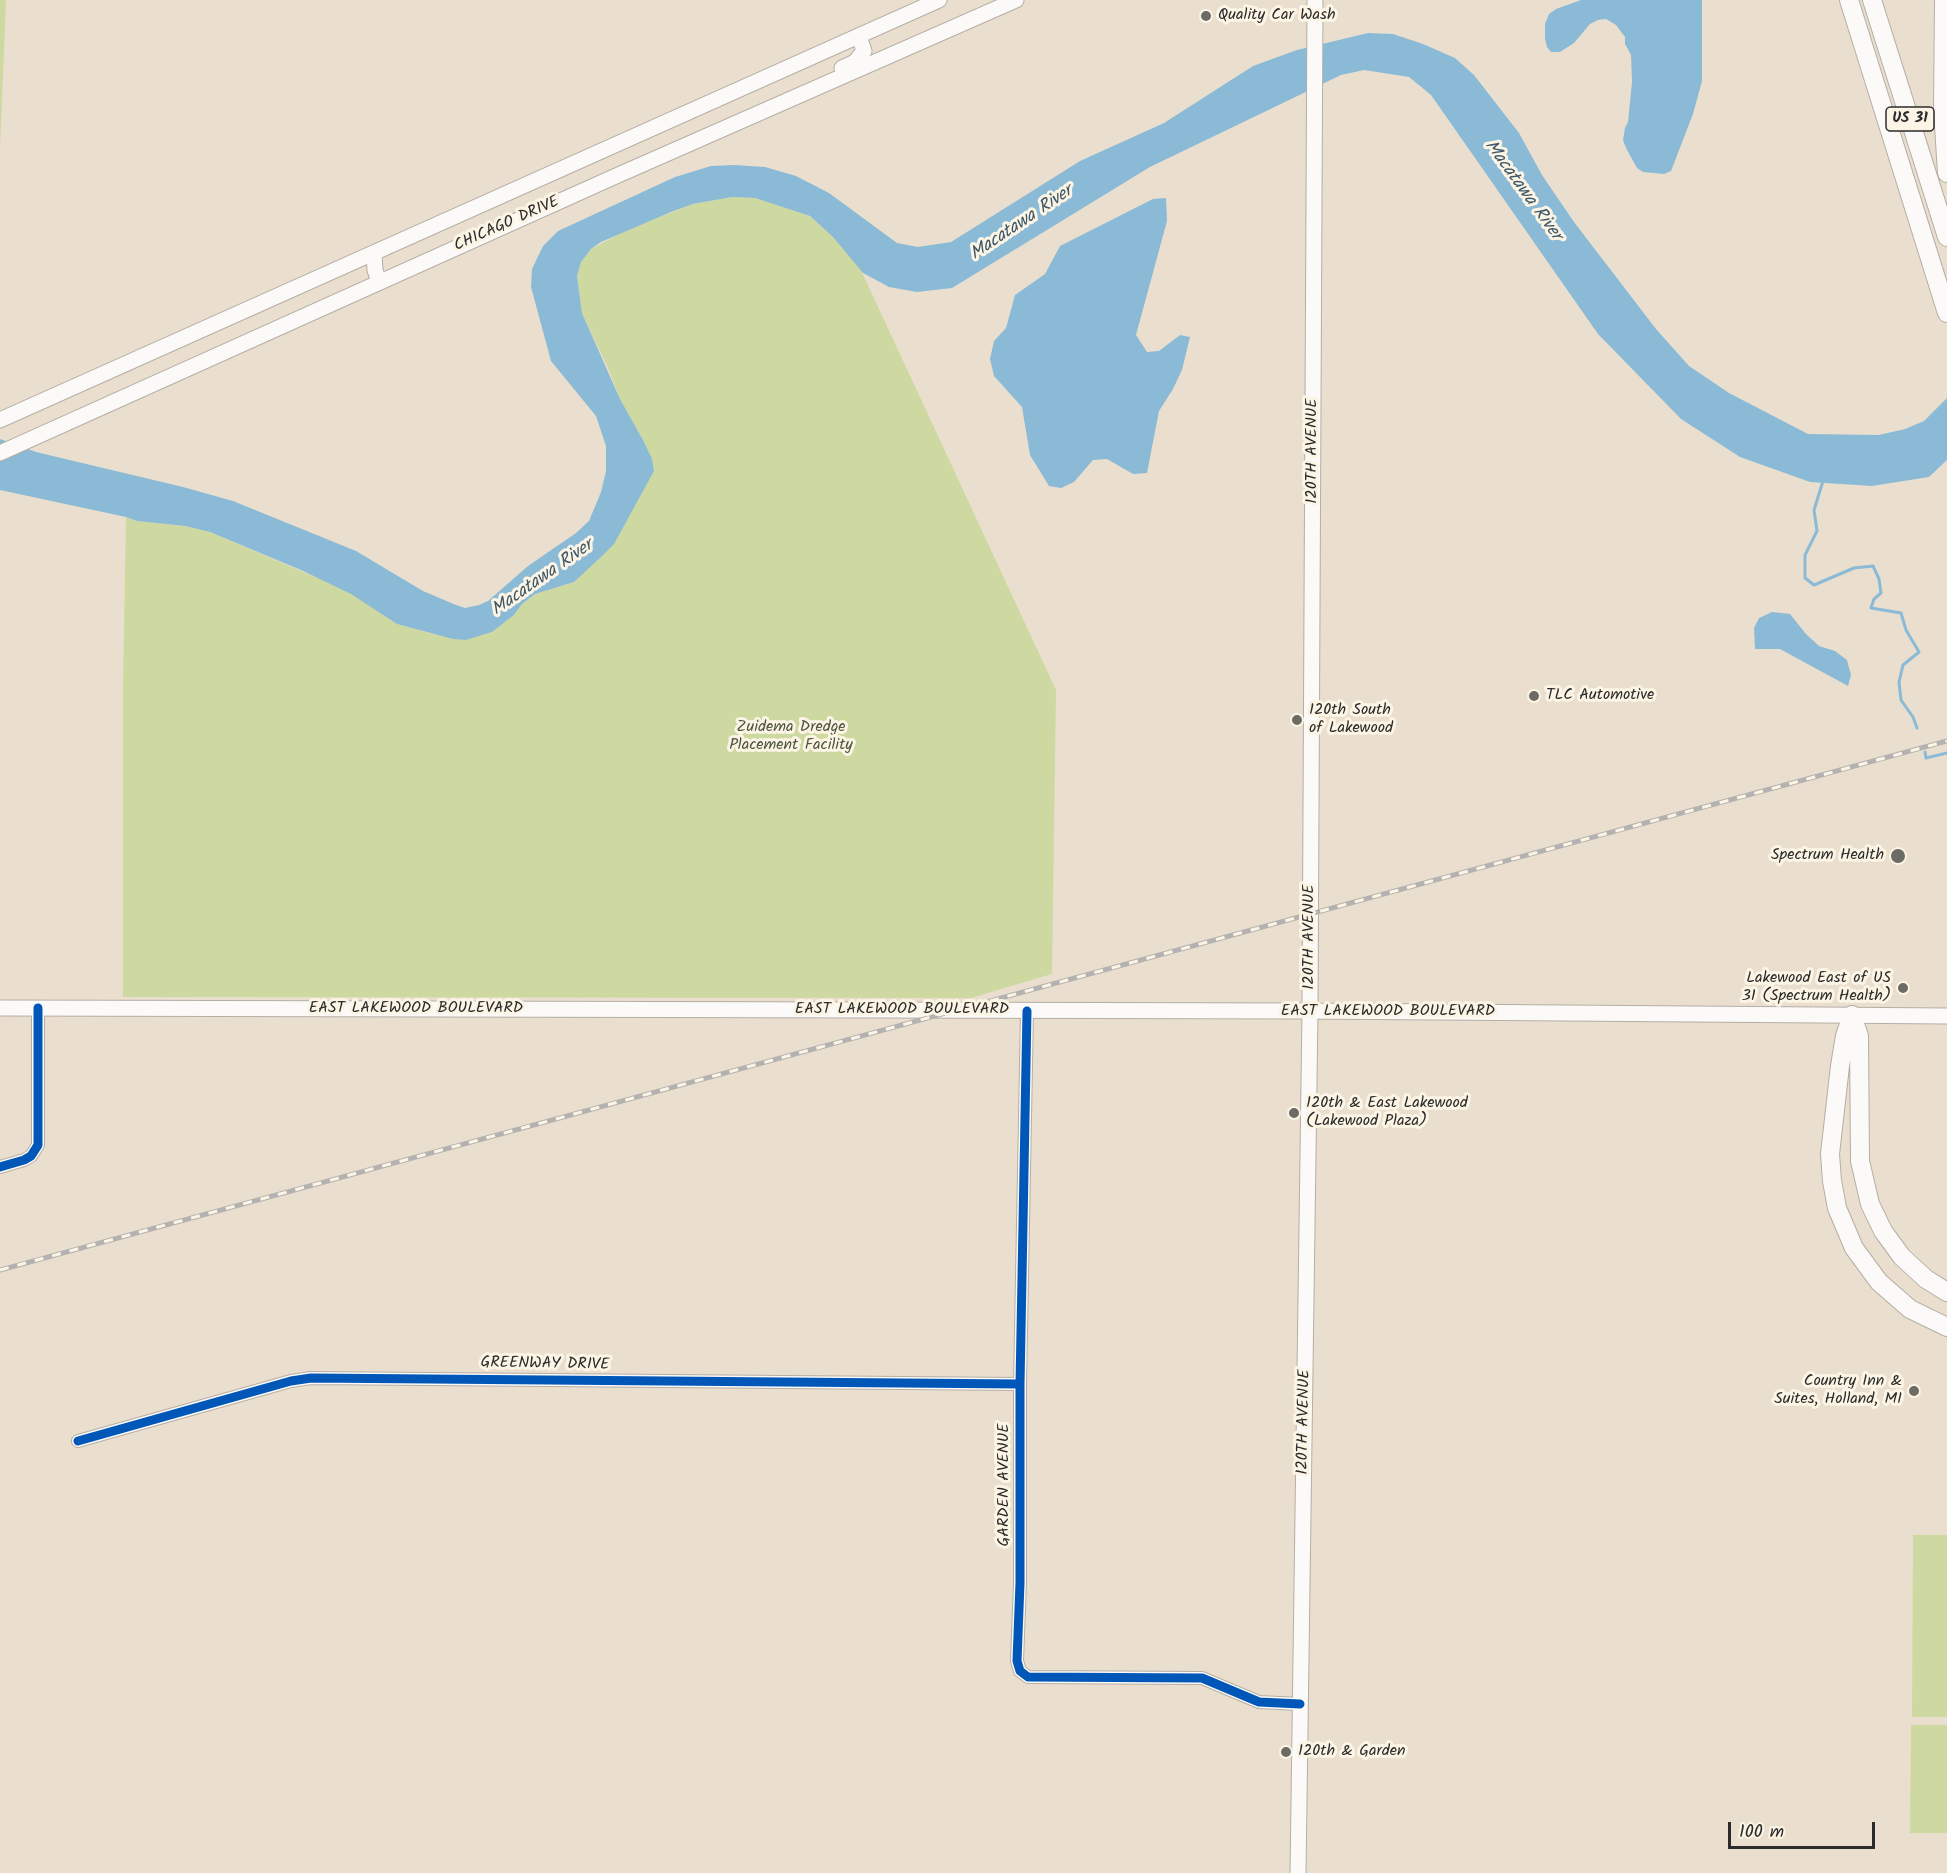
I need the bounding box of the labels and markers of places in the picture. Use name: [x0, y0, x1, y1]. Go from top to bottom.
place label: Quality Car Wash: [1218, 6, 1336, 26]
marker: Quality Car Wash: [1199, 9, 1213, 23]
place label: TLC Automotive: [1546, 686, 1654, 706]
marker: TLC Automotive: [1527, 689, 1541, 703]
place label: 120th South of Lakewood: [1309, 701, 1393, 739]
marker: 120th South of Lakewood: [1290, 713, 1304, 727]
place label: Spectrum Health: [1771, 846, 1884, 866]
marker: Spectrum Health: [1889, 847, 1907, 865]
place label: Lakewood East of US 31 (Spectrum Health): [1742, 969, 1891, 1007]
marker: Lakewood East of US 31 (Spectrum Health): [1896, 981, 1910, 995]
place label: 120th & East Lakewood (Lakewood Plaza): [1306, 1094, 1468, 1132]
marker: 120th & East Lakewood (Lakewood Plaza): [1287, 1106, 1301, 1120]
place label: Country Inn & Suites, Holland, MI: [1774, 1372, 1902, 1410]
marker: Country Inn & Suites, Holland, MI: [1907, 1384, 1921, 1398]
place label: 120th & Garden: [1298, 1742, 1405, 1762]
marker: 120th & Garden: [1279, 1745, 1293, 1759]

